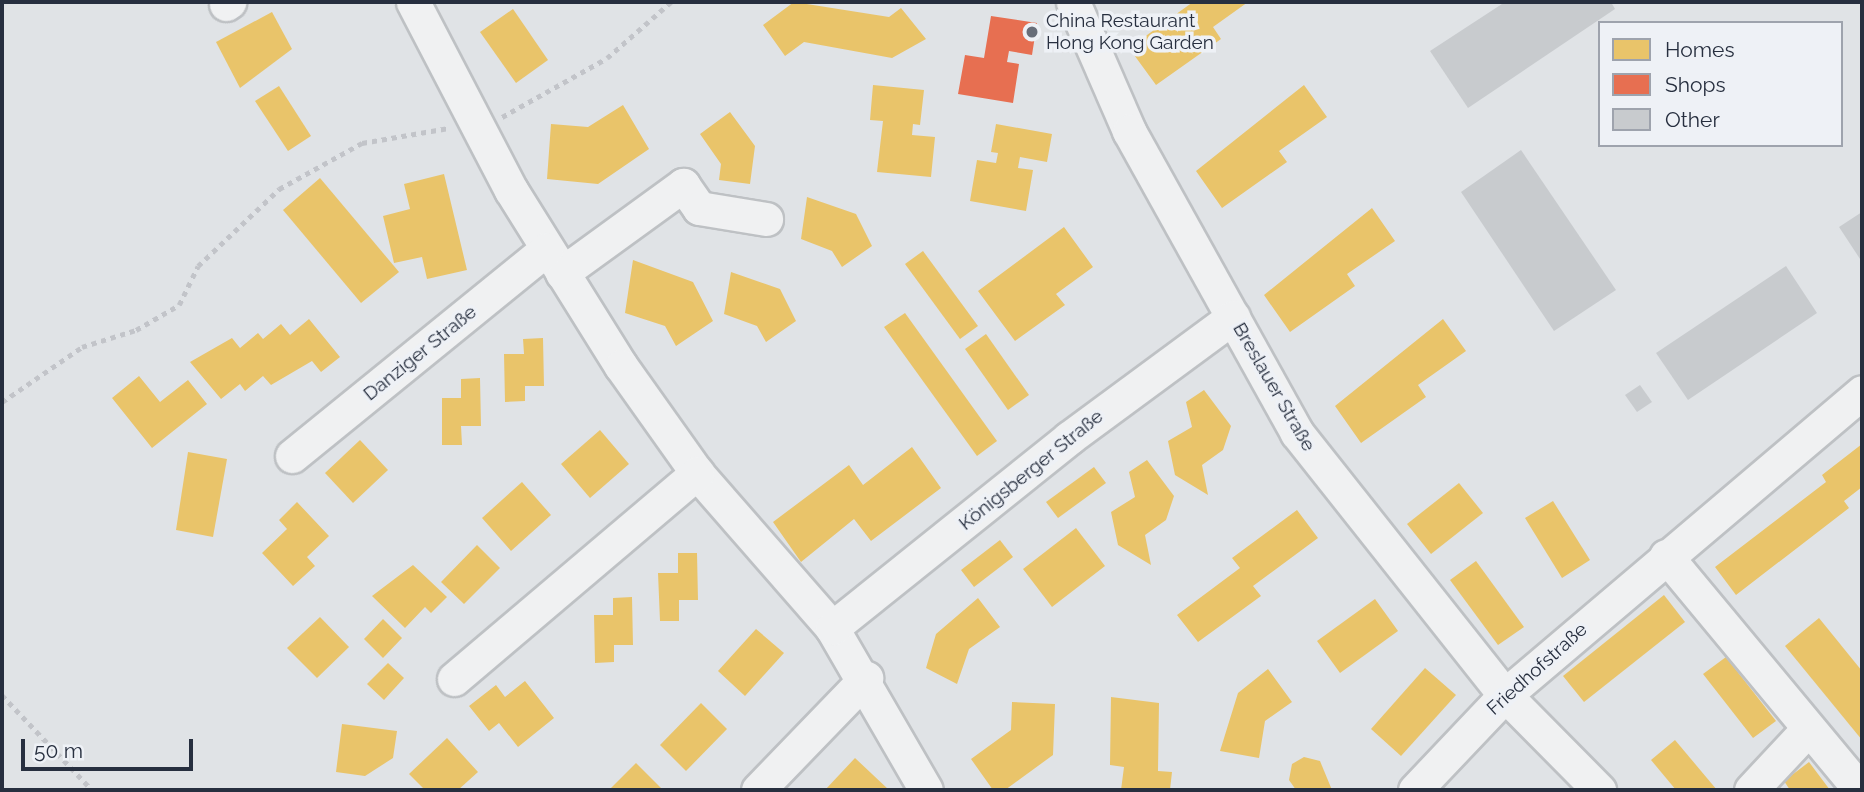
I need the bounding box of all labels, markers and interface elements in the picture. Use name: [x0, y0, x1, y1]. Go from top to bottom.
place label: China Restaurant Hong Kong Garden: [1046, 10, 1214, 54]
legend: [1598, 21, 1843, 147]
marker: China Restaurant Hong Kong Garden: [1024, 24, 1040, 40]
text: Homes: [1665, 37, 1735, 62]
text: Shops: [1665, 72, 1726, 97]
text: Other: [1665, 107, 1720, 132]
street label: Danziger Straße: [359, 300, 481, 406]
street label: Breslauer Straße: [1228, 318, 1320, 456]
street label: Königsberger Straße: [954, 405, 1108, 535]
street label: Friedhofstraße: [1482, 618, 1592, 720]
scale bar: [24, 726, 196, 770]
text: 50 m: [34, 738, 83, 763]

